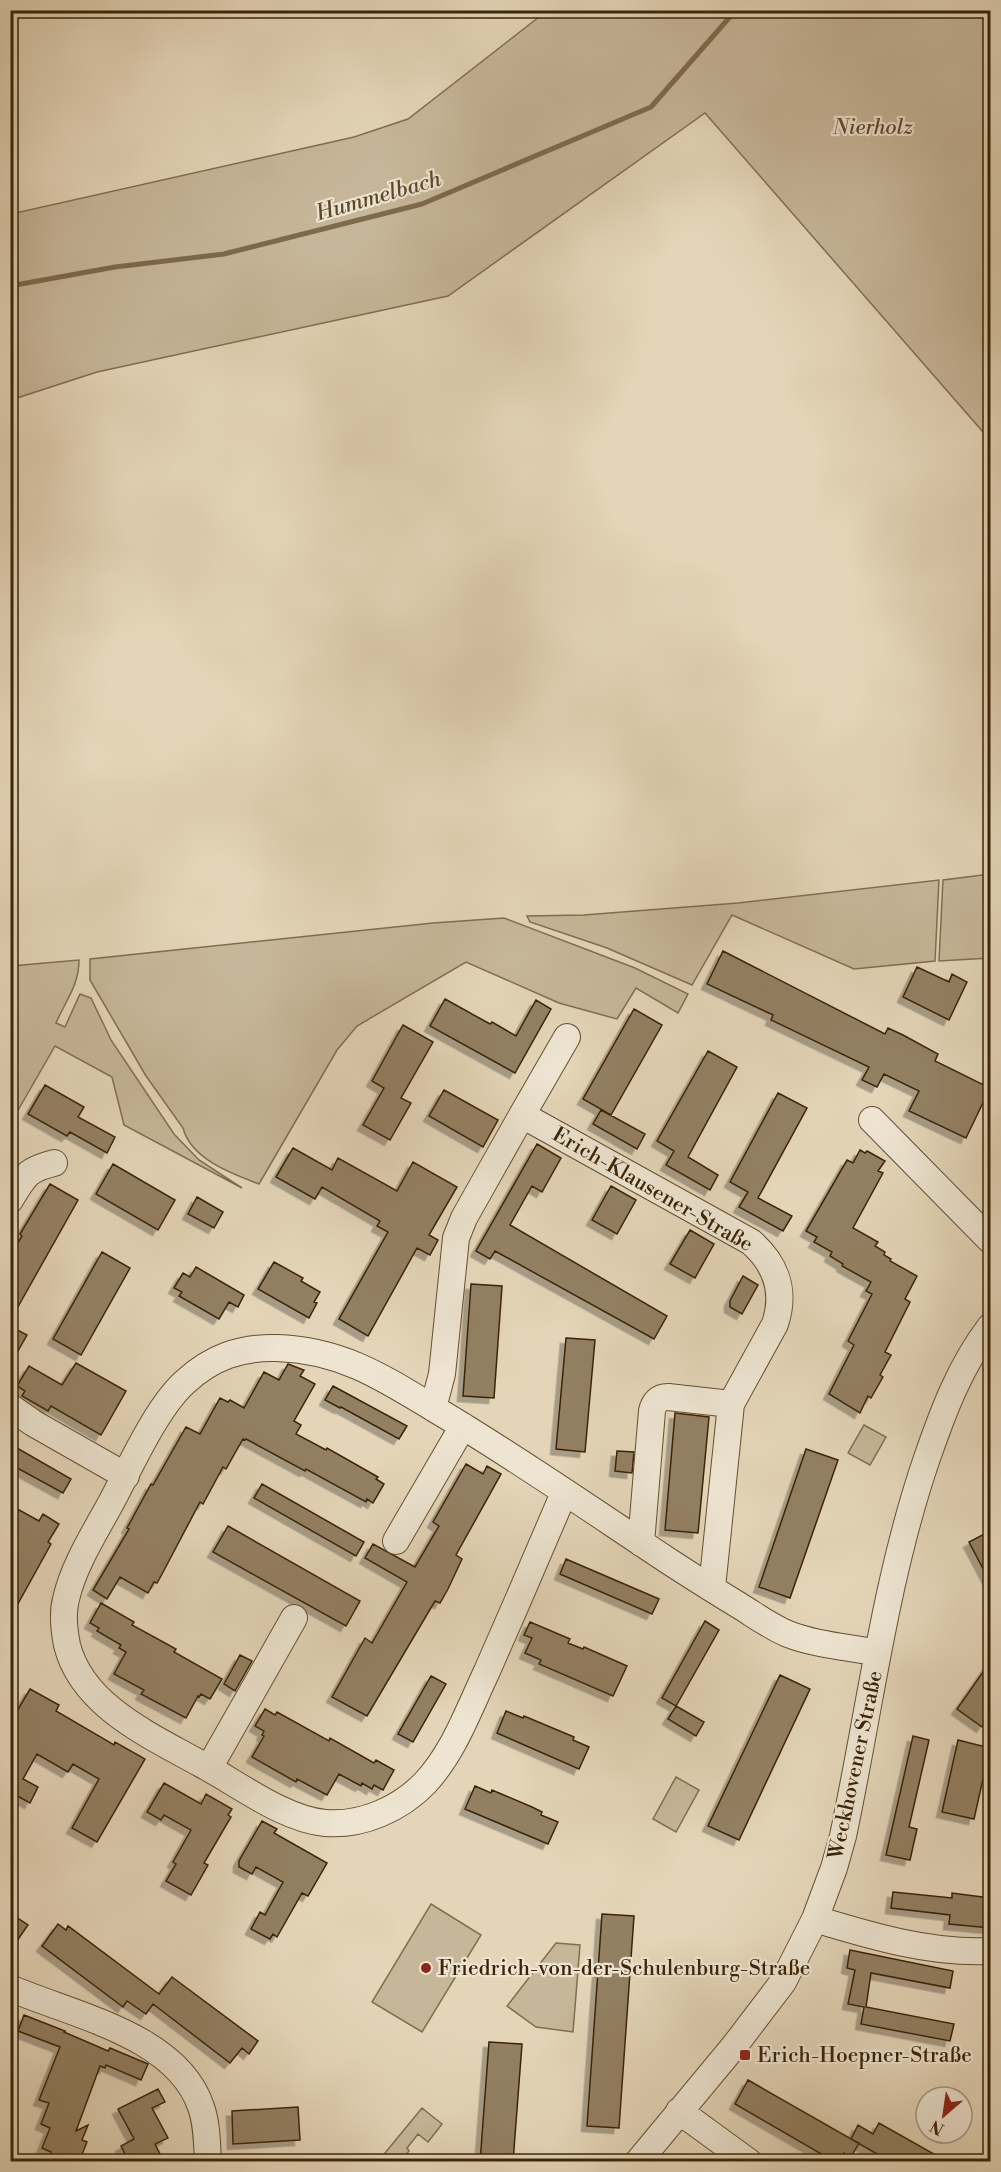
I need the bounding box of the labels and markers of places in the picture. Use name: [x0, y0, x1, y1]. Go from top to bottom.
place label: Friedrich-von-der-Schulenburg-Straße: [438, 1956, 810, 1982]
marker: Friedrich-von-der-Schulenburg-Straße: [419, 1961, 433, 1975]
place label: Erich-Hoepner-Straße: [757, 2043, 972, 2069]
marker: Erich-Hoepner-Straße: [738, 2048, 752, 2062]

